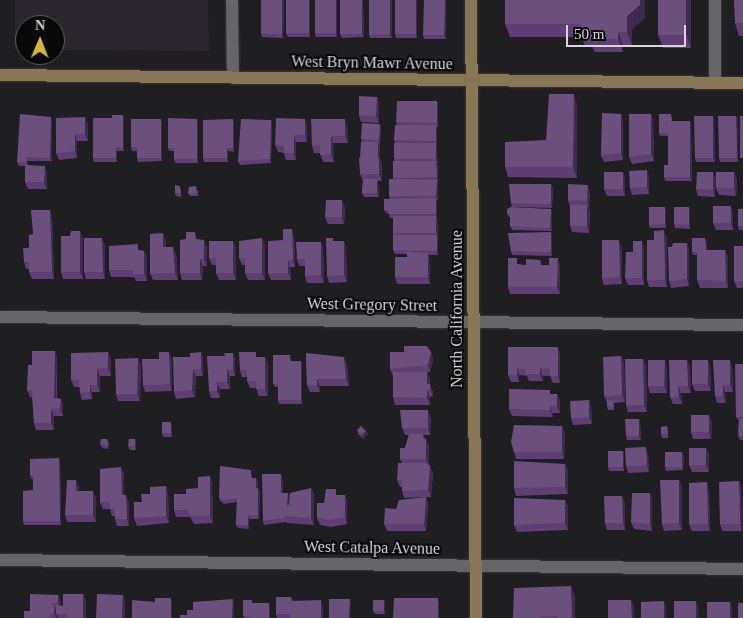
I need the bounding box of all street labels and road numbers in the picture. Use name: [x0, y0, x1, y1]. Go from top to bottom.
street label: West Bryn Mawr Avenue: [291, 52, 453, 74]
street label: North California Avenue: [447, 230, 467, 388]
street label: West Gregory Street: [307, 294, 437, 316]
street label: West Catalpa Avenue: [303, 537, 441, 559]

